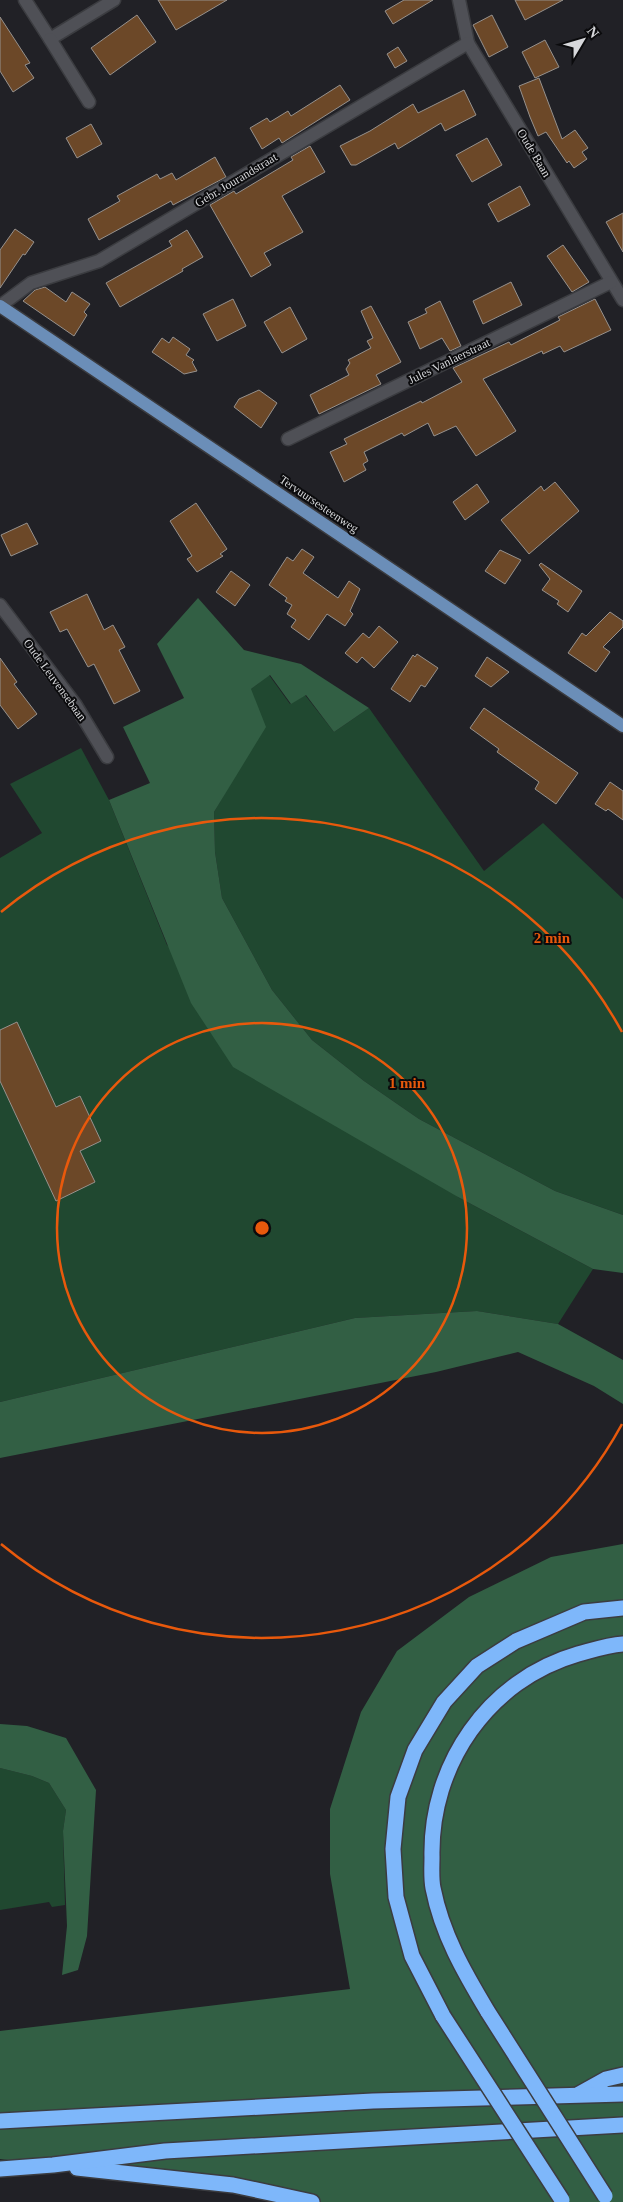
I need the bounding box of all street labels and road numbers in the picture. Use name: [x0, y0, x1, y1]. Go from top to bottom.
street label: Oude Baan: [514, 126, 554, 180]
street label: Gebr. Jourandstraat: [192, 150, 280, 210]
street label: Jules Vanlaerstraat: [406, 335, 493, 387]
street label: Tervuursesteenweg: [277, 472, 361, 536]
street label: Oude Leuvensebaan: [21, 636, 89, 724]

